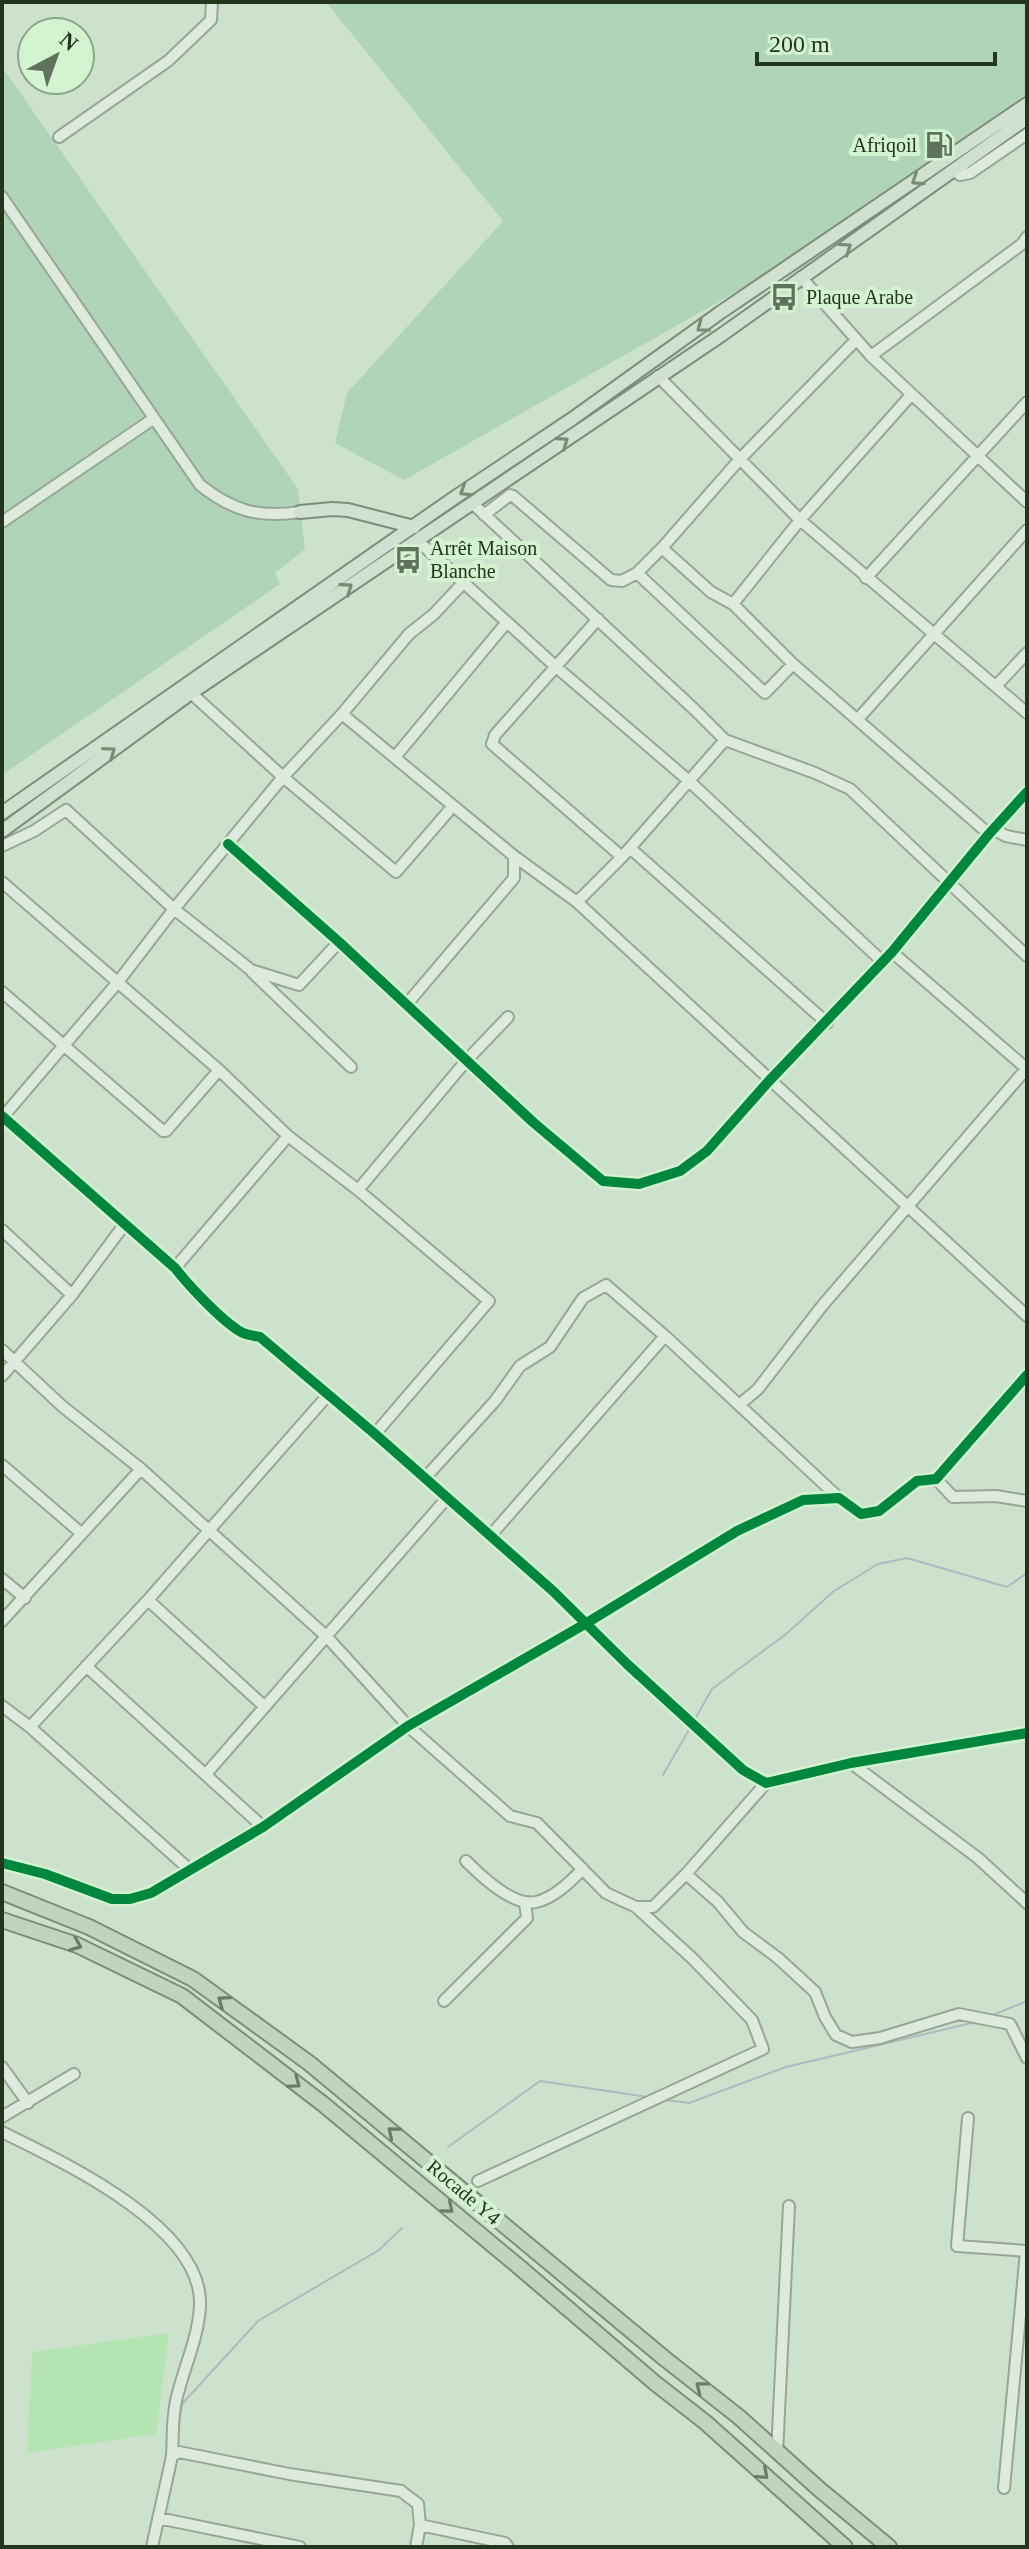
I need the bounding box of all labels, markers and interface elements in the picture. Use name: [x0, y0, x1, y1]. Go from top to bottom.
north arrow: [16, 16, 96, 96]
scale bar: [757, 16, 995, 66]
text: N: [55, 27, 83, 56]
text: 200 m: [769, 31, 830, 57]
fuel station icon: Afriqoil: [924, 130, 954, 160]
place label: Afriqoil: [853, 134, 917, 157]
one-way arrow: [911, 170, 925, 185]
one-way arrow: [837, 242, 852, 257]
bus stop icon: Plaque Arabe: [769, 282, 799, 312]
place label: Plaque Arabe: [806, 286, 913, 309]
one-way arrow: [696, 317, 711, 331]
one-way arrow: [554, 437, 568, 452]
one-way arrow: [460, 481, 474, 496]
place label: Arrêt Maison Blanche: [430, 537, 537, 582]
bus stop icon: Arrêt Maison Blanche: [393, 545, 423, 575]
one-way arrow: [339, 583, 353, 598]
one-way arrow: [102, 747, 116, 762]
one-way arrow: [67, 1936, 82, 1952]
one-way arrow: [217, 1996, 232, 2011]
one-way arrow: [286, 2073, 301, 2087]
one-way arrow: [387, 2127, 402, 2142]
street label: Rocade Y4: [423, 2155, 505, 2229]
one-way arrow: [439, 2198, 453, 2213]
one-way arrow: [696, 2382, 710, 2397]
one-way arrow: [753, 2464, 768, 2479]

